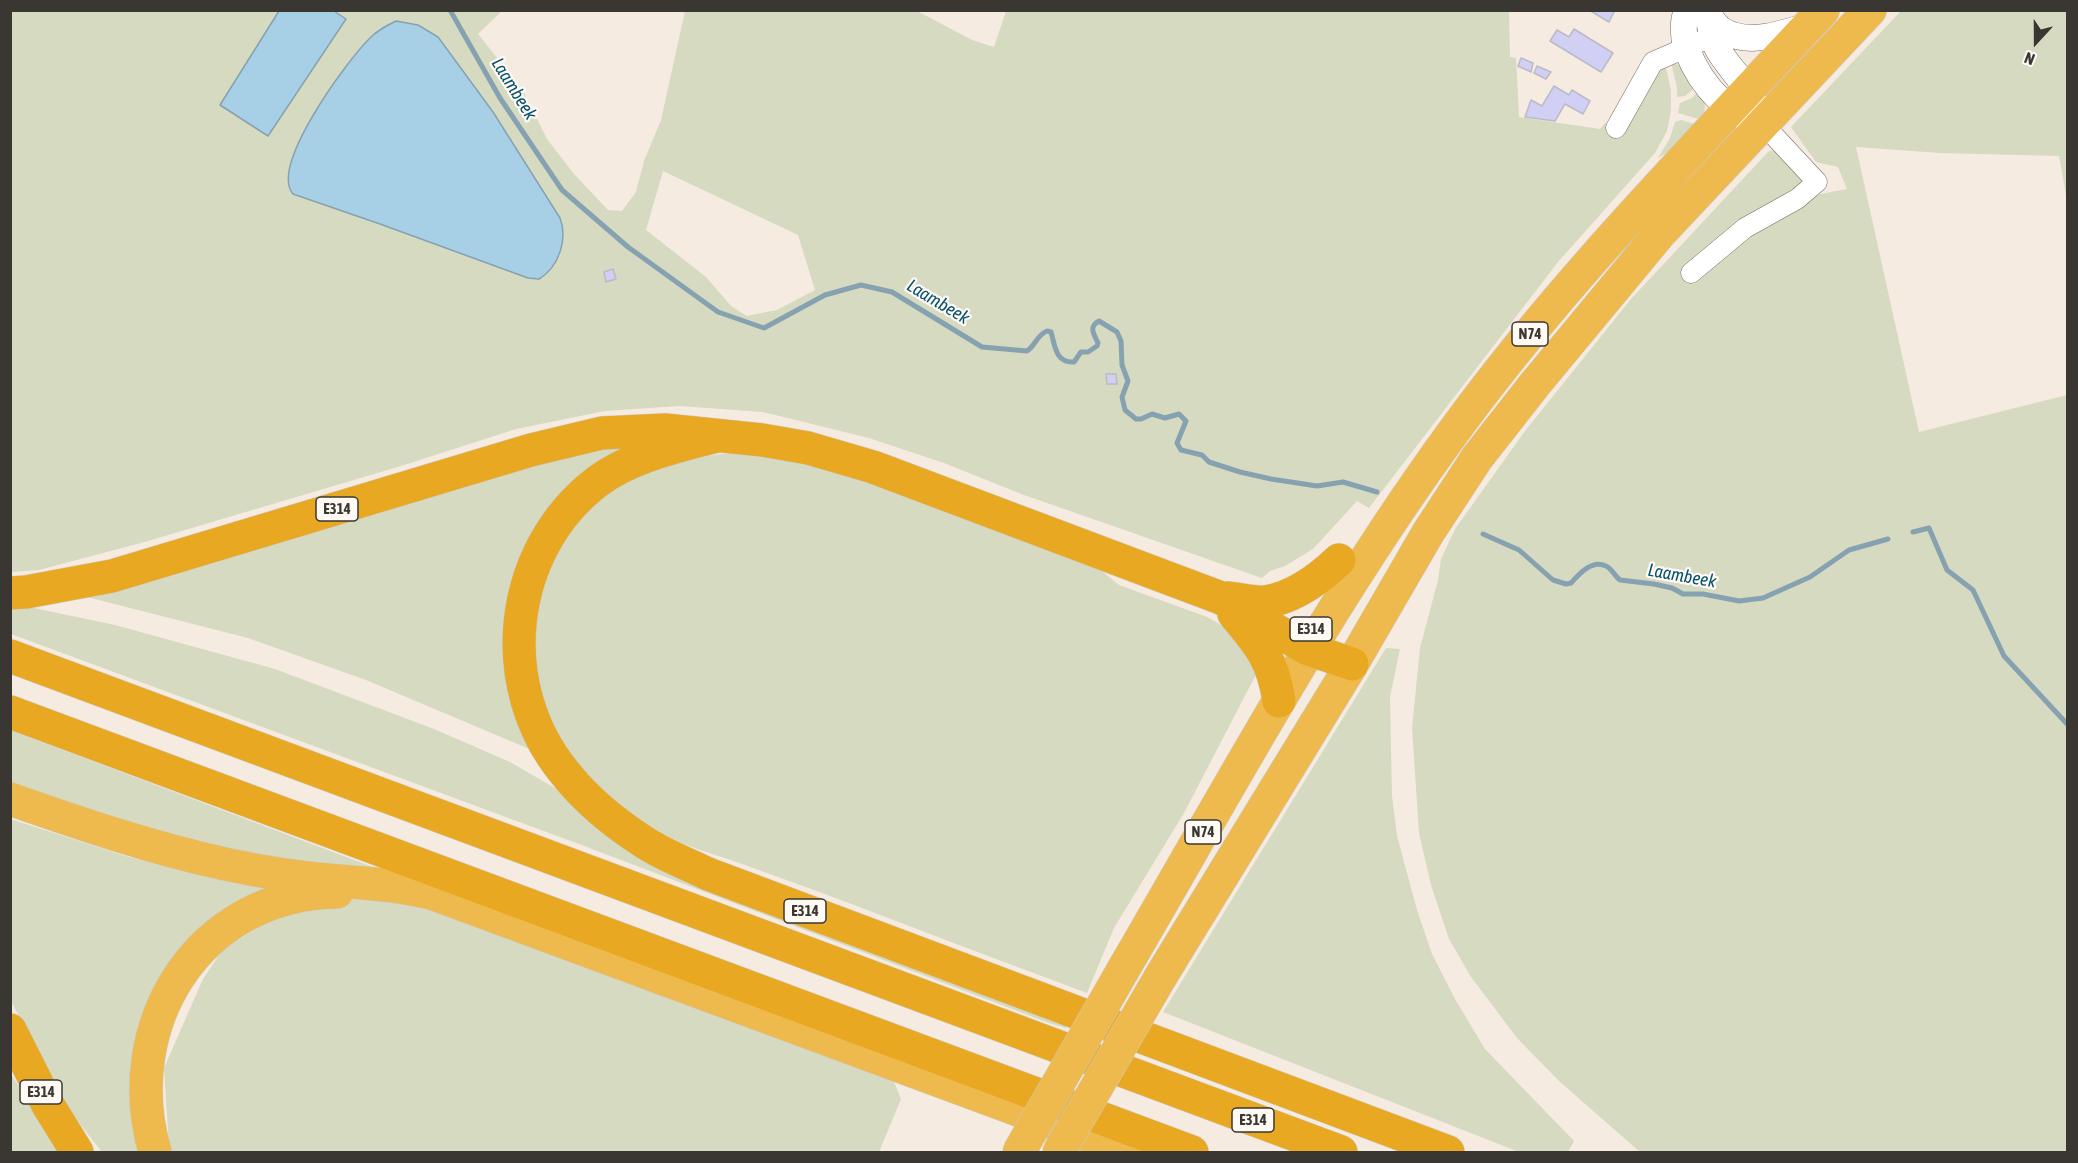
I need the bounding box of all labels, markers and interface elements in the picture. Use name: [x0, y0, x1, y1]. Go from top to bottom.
north arrow: [2006, 12, 2066, 72]
text: N: [2022, 49, 2037, 69]
water label: Laambeek: [487, 54, 541, 124]
water label: Laambeek: [903, 275, 973, 329]
road number: N74: [1512, 322, 1548, 346]
road number: E314: [316, 497, 358, 521]
water label: Laambeek: [1646, 559, 1718, 593]
road number: E314: [1290, 617, 1332, 641]
road number: N74: [1185, 820, 1221, 844]
road number: E314: [784, 899, 826, 923]
road number: E314: [20, 1080, 62, 1104]
road number: E314: [1232, 1108, 1274, 1132]

